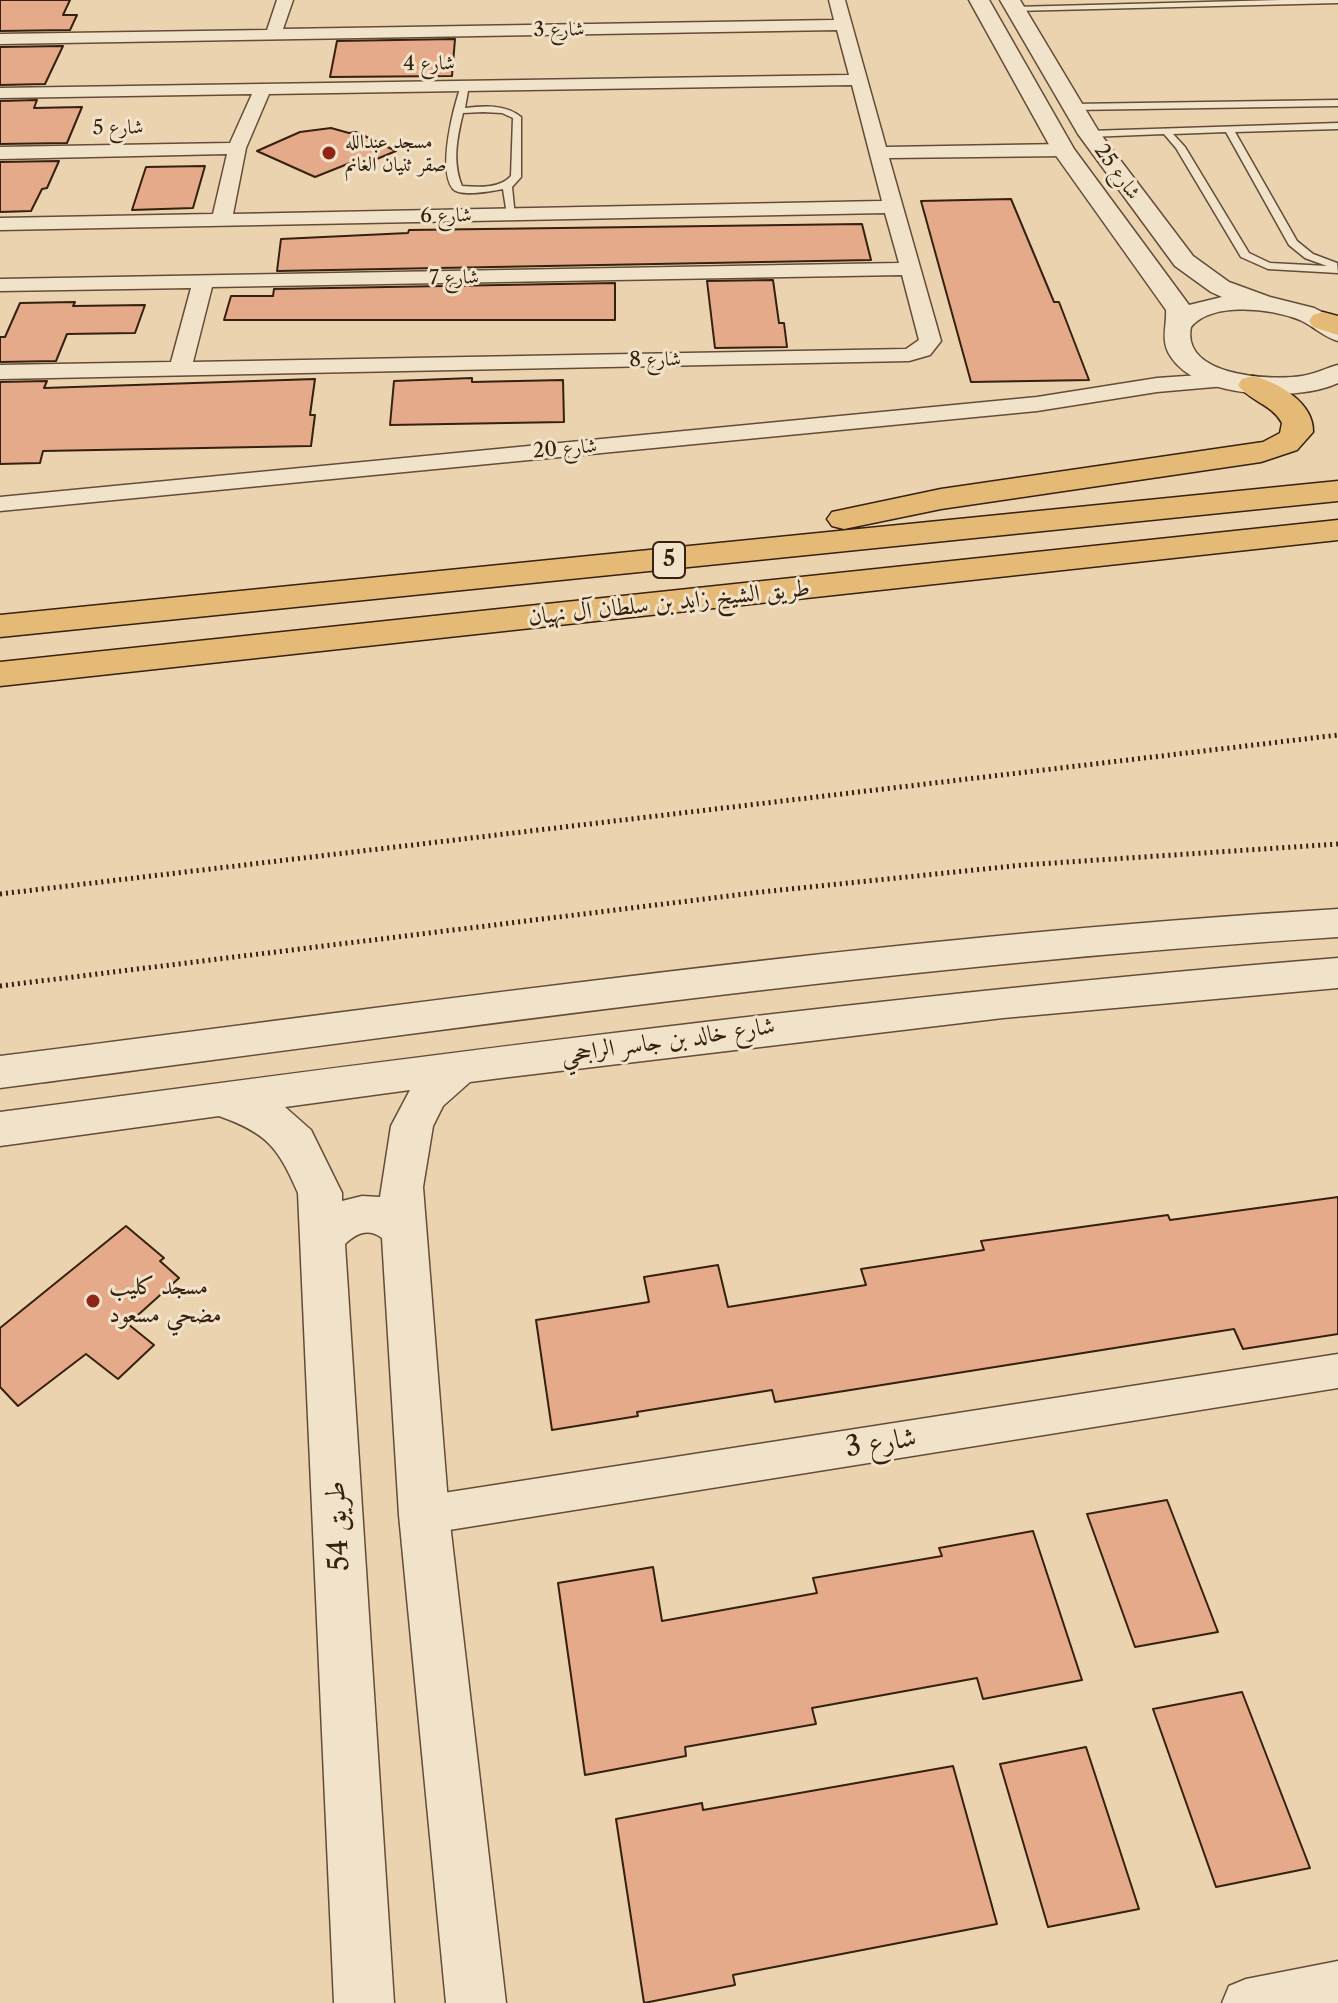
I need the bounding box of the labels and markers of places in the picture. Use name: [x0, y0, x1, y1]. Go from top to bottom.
place label: مسجد عبدالله صقر ثنيان الغانم: [345, 130, 446, 177]
marker: مسجد عبدالله صقر ثنيان الغانم: [320, 144, 338, 162]
place label: مسجد كليب مضحي مسعود: [109, 1273, 222, 1329]
marker: مسجد كليب مضحي مسعود: [84, 1292, 102, 1310]

